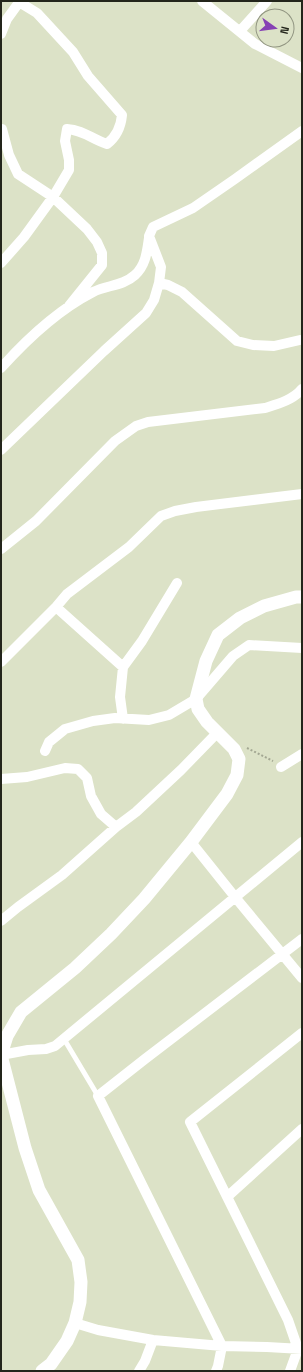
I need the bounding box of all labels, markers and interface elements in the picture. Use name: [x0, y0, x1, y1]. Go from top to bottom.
north arrow: [255, 8, 295, 48]
text: N: [277, 25, 292, 36]

